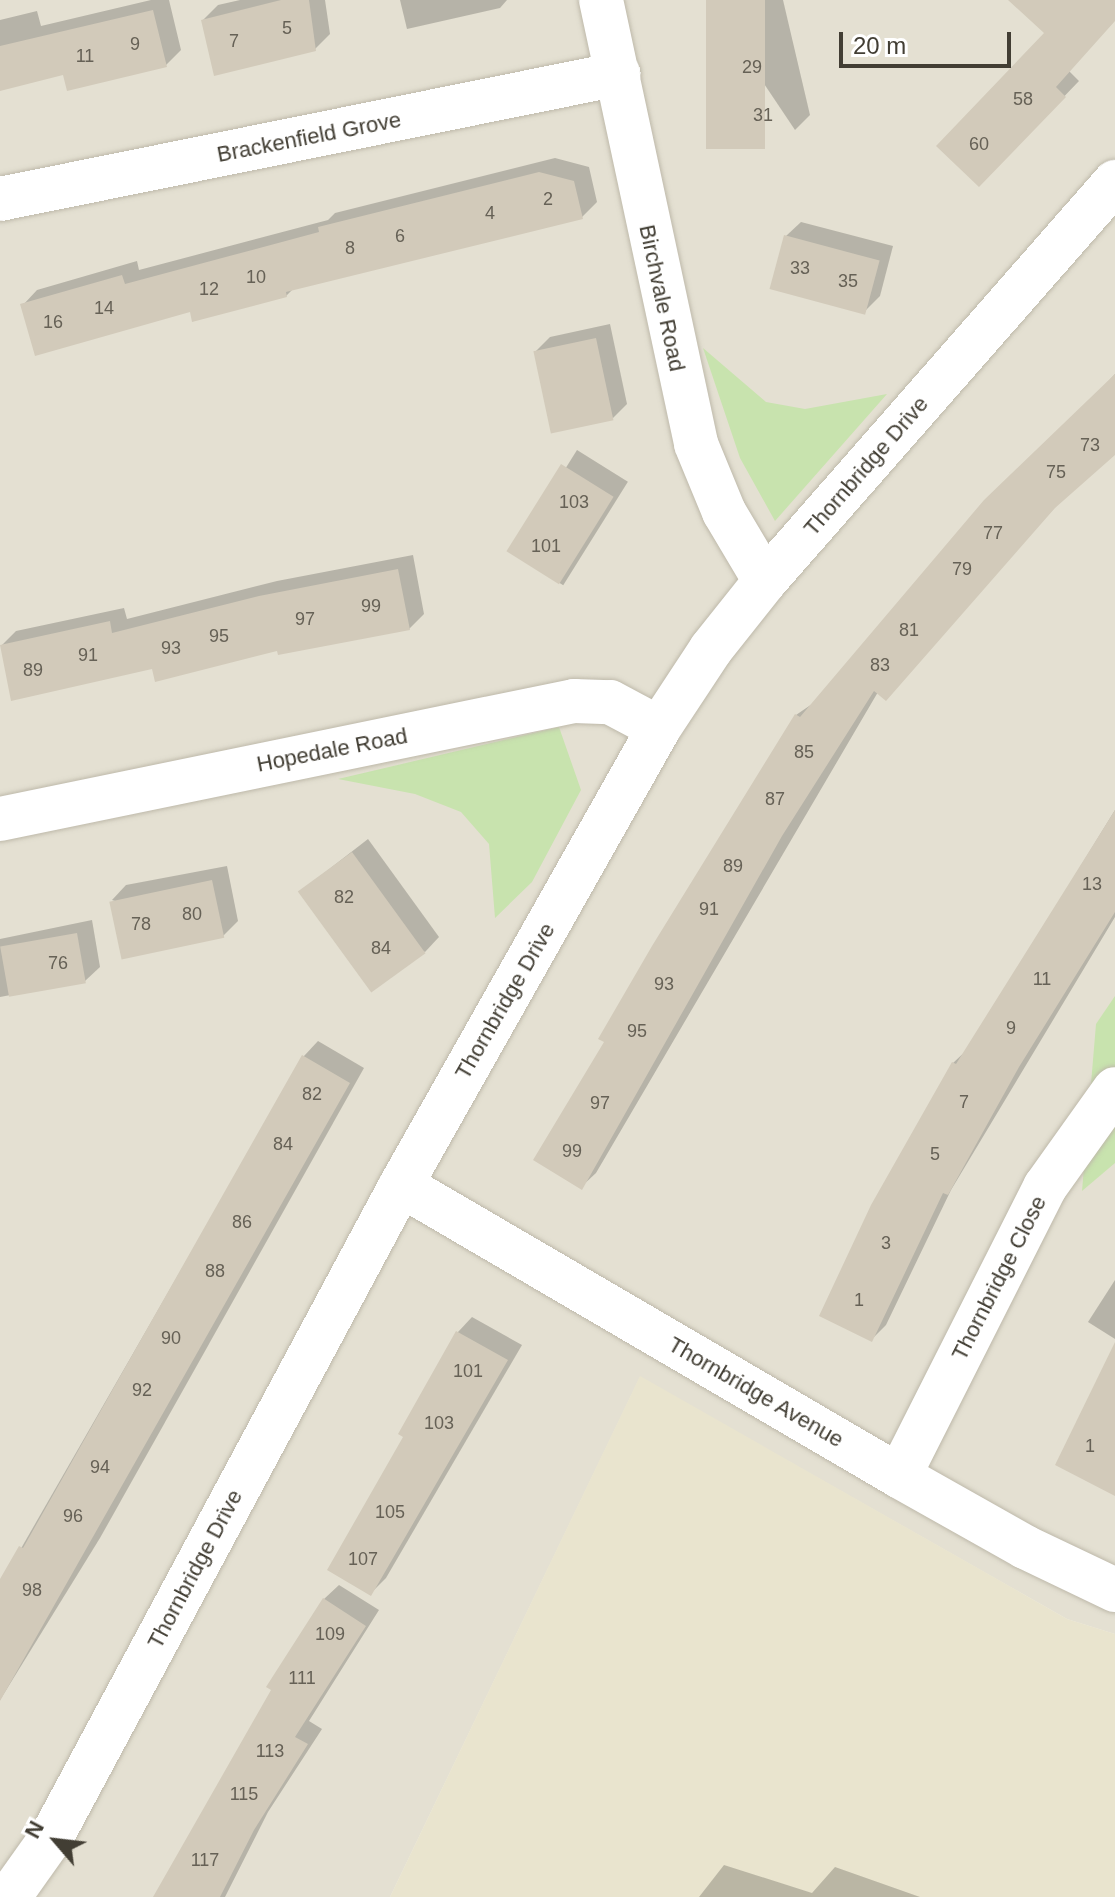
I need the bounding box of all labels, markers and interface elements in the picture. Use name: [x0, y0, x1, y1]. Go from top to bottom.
scale bar: [843, 16, 1015, 66]
house number: 5: [282, 17, 292, 39]
house number: 7: [229, 30, 239, 52]
text: 20 m: [853, 32, 906, 59]
house number: 9: [130, 33, 140, 55]
house number: 11: [76, 45, 94, 67]
house number: 29: [742, 56, 762, 78]
house number: 58: [1013, 88, 1033, 110]
house number: 31: [753, 104, 773, 126]
street label: Brackenfield Grove: [215, 106, 403, 168]
house number: 60: [969, 133, 989, 155]
house number: 2: [543, 188, 553, 210]
house number: 4: [485, 202, 495, 224]
street label: Birchvale Road: [634, 222, 690, 374]
house number: 6: [395, 225, 405, 247]
house number: 8: [345, 237, 355, 259]
house number: 33: [790, 257, 810, 279]
house number: 10: [246, 266, 266, 288]
house number: 35: [838, 270, 858, 292]
house number: 12: [199, 278, 219, 300]
house number: 14: [94, 297, 114, 319]
house number: 16: [43, 311, 63, 333]
street label: Thornbridge Drive: [798, 391, 934, 541]
house number: 73: [1080, 434, 1100, 456]
house number: 75: [1046, 461, 1066, 483]
house number: 103: [559, 491, 589, 513]
house number: 77: [983, 522, 1003, 544]
house number: 101: [531, 535, 561, 557]
house number: 79: [952, 558, 972, 580]
house number: 99: [361, 595, 381, 617]
house number: 97: [295, 608, 315, 630]
house number: 81: [899, 619, 919, 641]
house number: 95: [209, 625, 229, 647]
house number: 93: [161, 637, 181, 659]
house number: 91: [78, 644, 98, 666]
house number: 83: [870, 654, 890, 676]
house number: 89: [23, 659, 43, 681]
street label: Hopedale Road: [254, 722, 410, 778]
house number: 85: [794, 741, 814, 763]
house number: 87: [765, 788, 785, 810]
house number: 89: [723, 855, 743, 877]
house number: 13: [1082, 873, 1102, 895]
house number: 82: [334, 886, 354, 908]
house number: 91: [699, 898, 719, 920]
house number: 80: [182, 903, 202, 925]
house number: 78: [131, 913, 151, 935]
street label: Thornbridge Drive: [450, 918, 560, 1084]
house number: 84: [371, 937, 391, 959]
house number: 76: [48, 952, 68, 974]
house number: 11: [1033, 968, 1051, 990]
house number: 93: [654, 973, 674, 995]
house number: 9: [1006, 1017, 1016, 1039]
house number: 95: [627, 1020, 647, 1042]
house number: 82: [302, 1083, 322, 1105]
house number: 7: [959, 1091, 969, 1113]
house number: 97: [590, 1092, 610, 1114]
house number: 84: [273, 1133, 293, 1155]
house number: 99: [562, 1140, 582, 1162]
house number: 5: [930, 1143, 940, 1165]
street label: Thornbridge Close: [946, 1191, 1052, 1365]
house number: 86: [232, 1211, 252, 1233]
house number: 3: [881, 1232, 891, 1254]
house number: 88: [205, 1260, 225, 1282]
house number: 1: [854, 1289, 864, 1311]
house number: 90: [161, 1327, 181, 1349]
street label: Thornbridge Avenue: [663, 1331, 849, 1453]
house number: 101: [453, 1360, 483, 1382]
house number: 92: [132, 1379, 152, 1401]
house number: 103: [424, 1412, 454, 1434]
house number: 1: [1085, 1435, 1095, 1457]
house number: 94: [90, 1456, 110, 1478]
street label: Thornbridge Drive: [142, 1485, 248, 1653]
house number: 105: [375, 1501, 405, 1523]
house number: 96: [63, 1505, 83, 1527]
house number: 107: [348, 1548, 378, 1570]
house number: 98: [22, 1579, 42, 1601]
house number: 109: [315, 1623, 345, 1645]
house number: 111: [288, 1667, 316, 1689]
house number: 113: [256, 1740, 284, 1762]
house number: 115: [230, 1783, 258, 1805]
north arrow: [16, 1801, 96, 1881]
text: N: [20, 1817, 49, 1842]
house number: 117: [191, 1849, 219, 1871]

